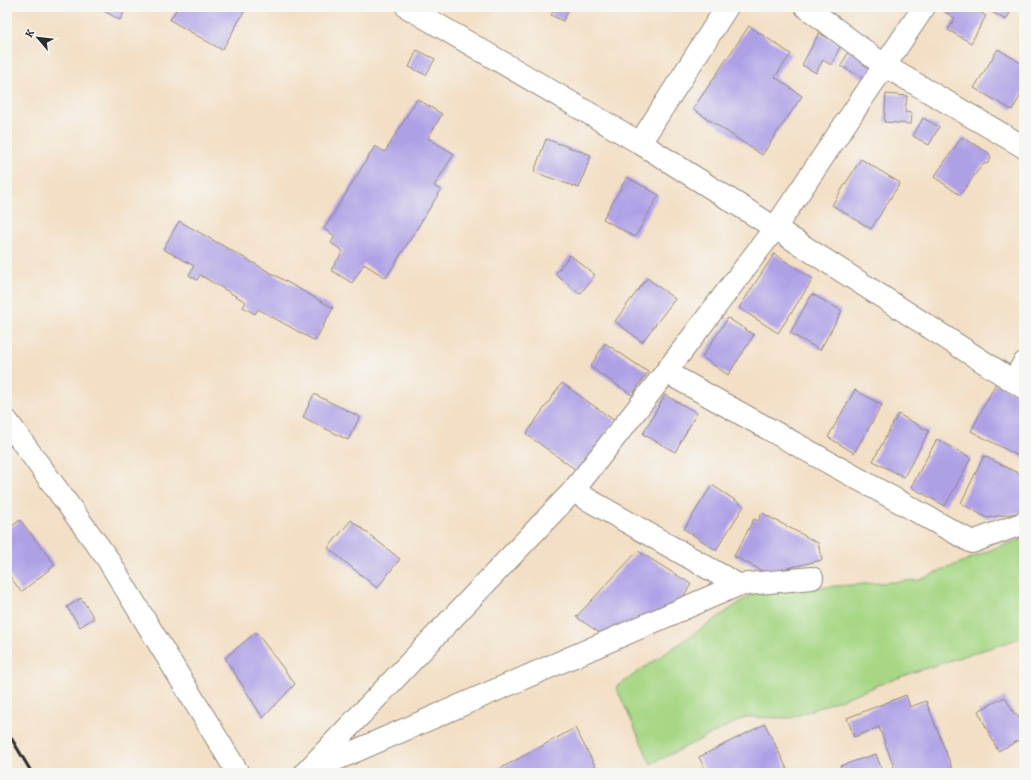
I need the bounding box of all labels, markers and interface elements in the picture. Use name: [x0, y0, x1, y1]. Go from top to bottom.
north arrow: [18, 18, 58, 58]
text: K: [21, 26, 38, 40]

